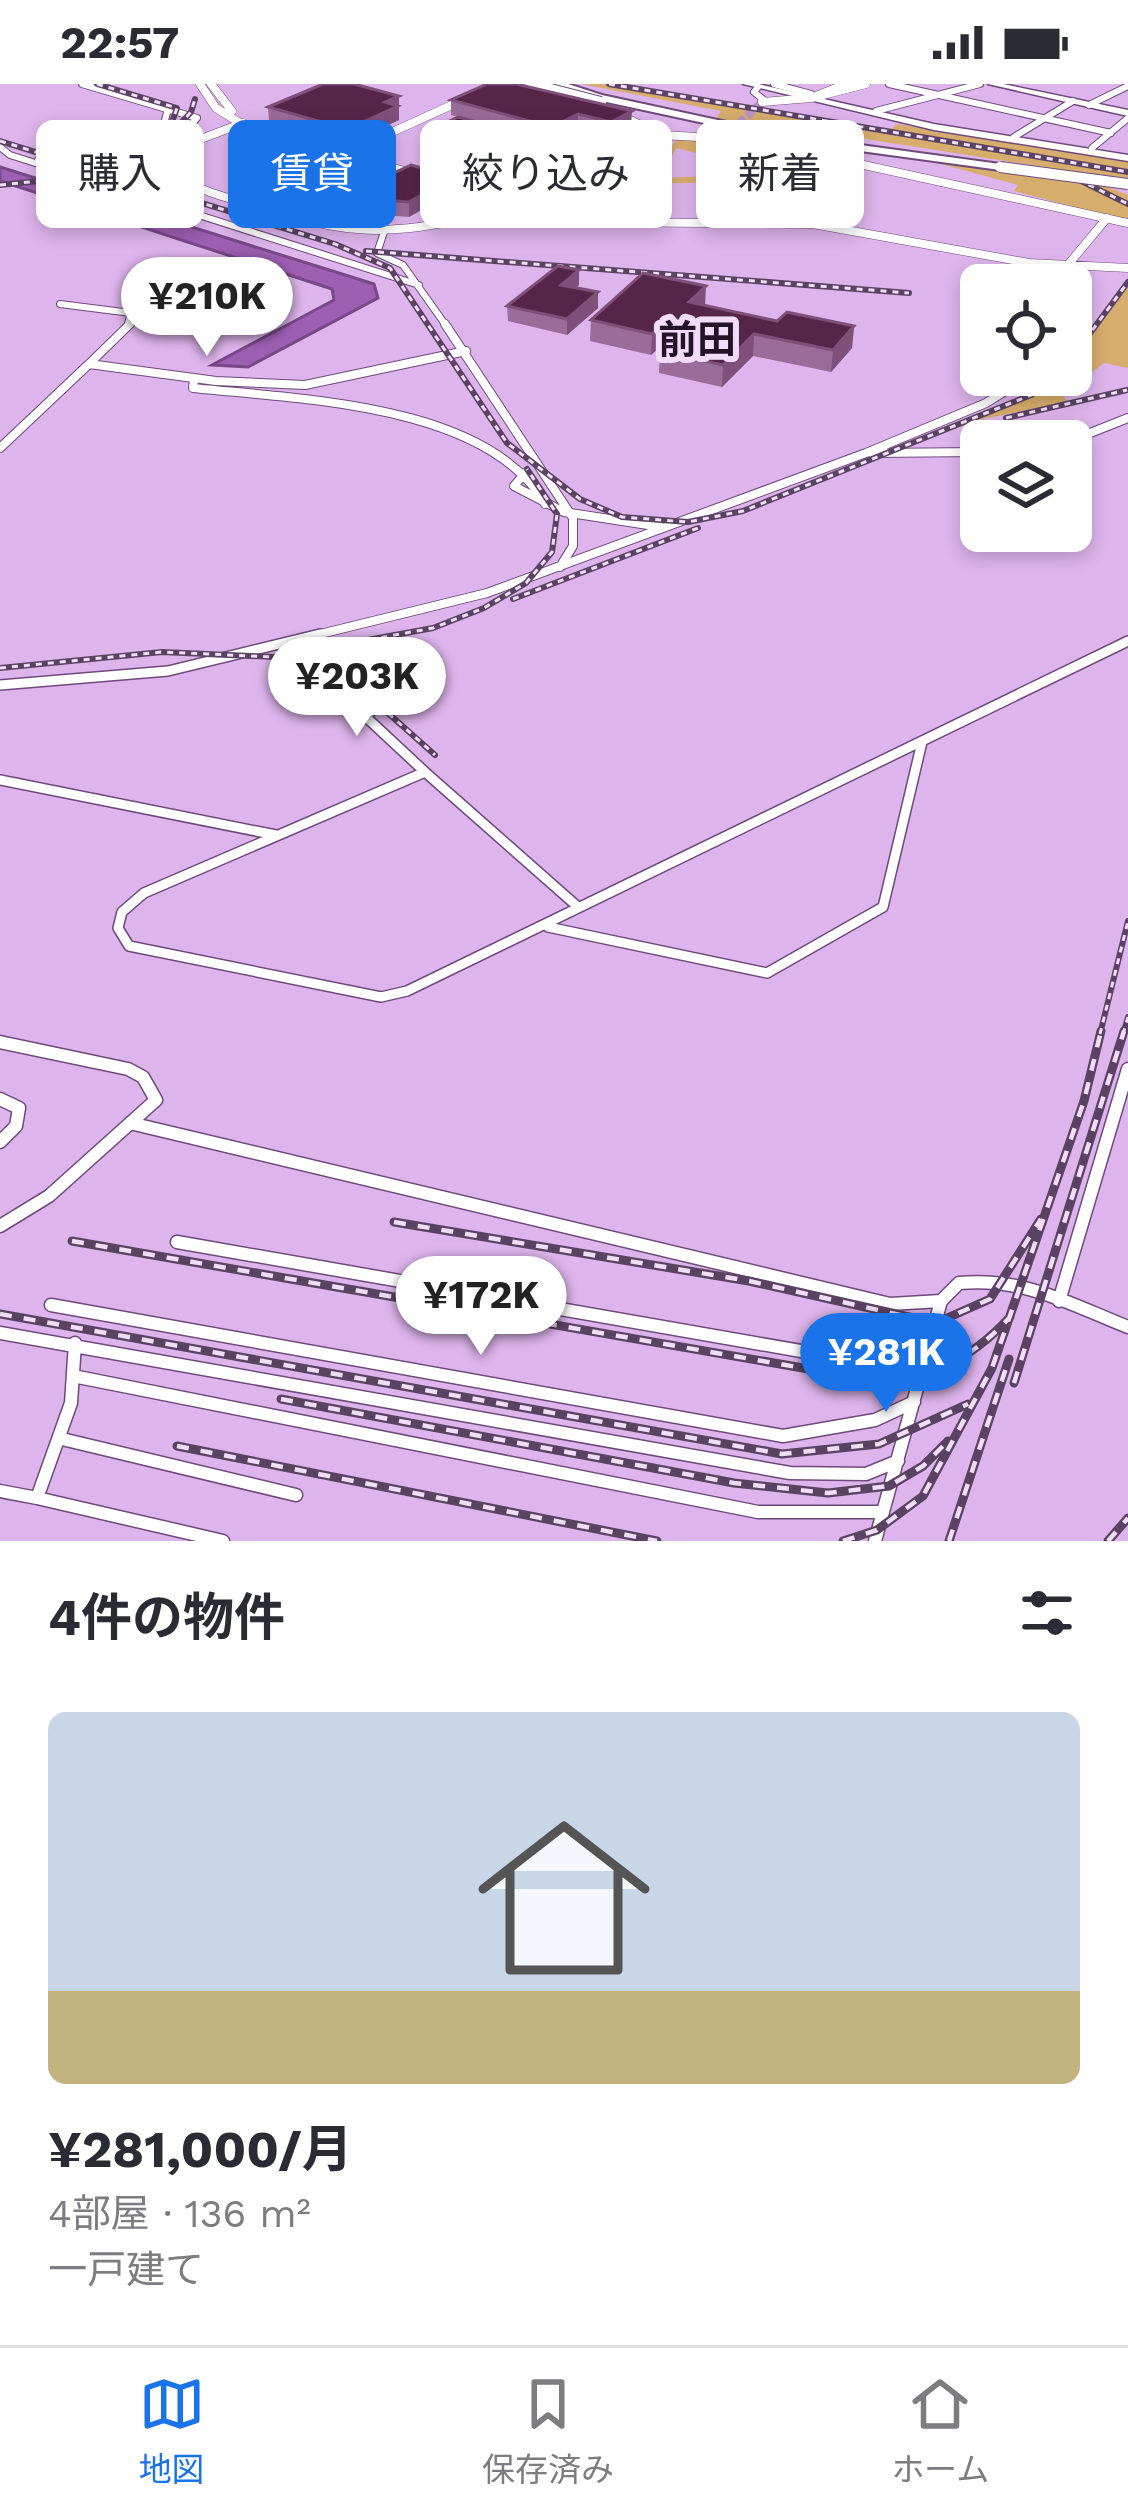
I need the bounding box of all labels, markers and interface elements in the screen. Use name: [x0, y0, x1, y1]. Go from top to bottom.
text: 22:57: [60, 16, 179, 69]
chip: 購入: [36, 120, 204, 228]
chip: 賃貸: [228, 120, 396, 228]
chip: 絞り込み: [420, 120, 672, 228]
chip: 新着: [696, 120, 864, 228]
pin: ¥210K: [123, 257, 291, 359]
map controls: [960, 264, 1092, 552]
button: locate: [960, 264, 1092, 396]
text: ¥210K: [148, 273, 266, 318]
district label: 前田: [658, 317, 736, 362]
button: layers: [960, 420, 1092, 552]
pin: ¥203K: [273, 637, 441, 739]
text: ¥203K: [295, 653, 419, 698]
pin: ¥172K: [397, 1256, 565, 1358]
text: ¥172K: [423, 1272, 539, 1317]
pin: ¥281K: [802, 1313, 970, 1415]
text: ¥281K: [827, 1329, 945, 1374]
icon: filters: [1014, 1580, 1080, 1646]
text: 4件の物件: [48, 1588, 285, 1647]
icon: home: [456, 1790, 672, 2006]
text: ¥281,000/月: [48, 2120, 353, 2179]
text: 4部屋 · 136 m²: [48, 2191, 311, 2236]
text: 一戸建て: [48, 2247, 204, 2292]
tab: 地図: [139, 2371, 205, 2491]
tab: 保存済み: [482, 2371, 614, 2491]
tab: ホーム: [891, 2371, 989, 2491]

